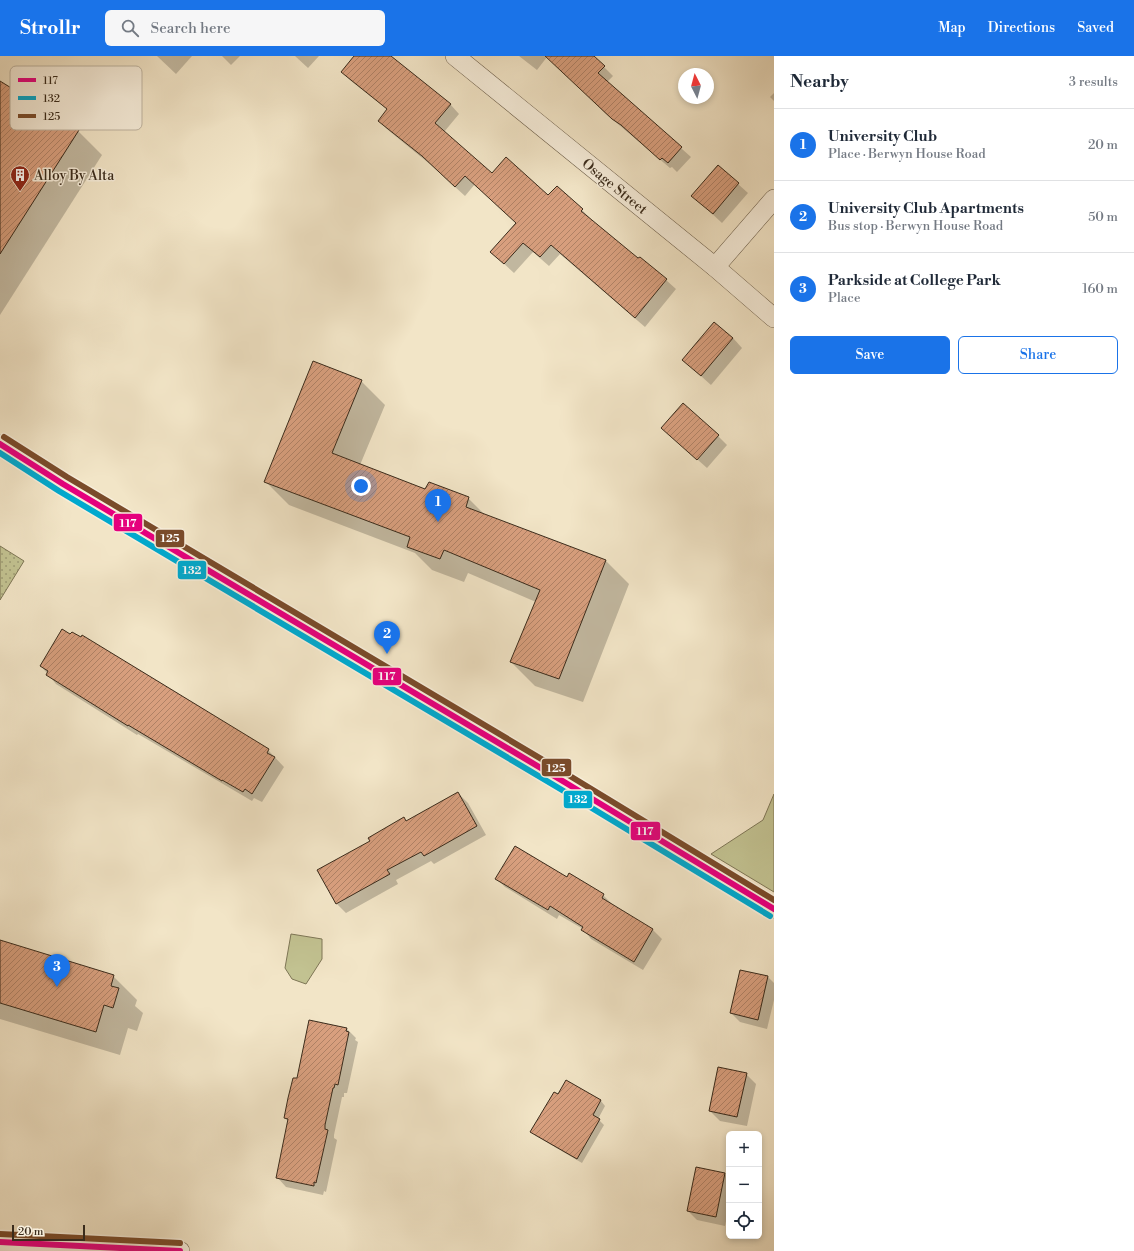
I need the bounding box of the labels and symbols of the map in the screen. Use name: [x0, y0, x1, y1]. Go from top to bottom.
legend: [10, 66, 142, 130]
north arrow: [678, 68, 714, 104]
text: 117: [43, 74, 58, 88]
text: 132: [43, 92, 60, 106]
text: 125: [43, 110, 60, 124]
street label: Osage Street: [578, 155, 651, 219]
building icon: Alloy By Alta: [9, 164, 31, 192]
place label: Alloy By Alta: [33, 167, 115, 185]
your location: [351, 476, 371, 496]
pin: 1: [425, 489, 451, 522]
line badge: 117: [113, 513, 143, 532]
text: 117: [120, 517, 137, 531]
line badge: 125: [155, 529, 185, 548]
text: 125: [160, 532, 180, 546]
line badge: 132: [177, 560, 207, 580]
text: 132: [183, 564, 202, 578]
pin: 2: [374, 621, 400, 654]
line badge: 117: [372, 667, 402, 686]
text: 117: [379, 670, 396, 684]
line badge: 125: [541, 758, 572, 777]
text: 125: [546, 762, 566, 776]
line badge: 132: [563, 790, 593, 809]
text: 132: [569, 793, 588, 807]
line badge: 117: [630, 821, 661, 841]
text: 117: [637, 825, 654, 839]
pin: 3: [44, 954, 70, 987]
scale bar: [12, 1223, 85, 1242]

